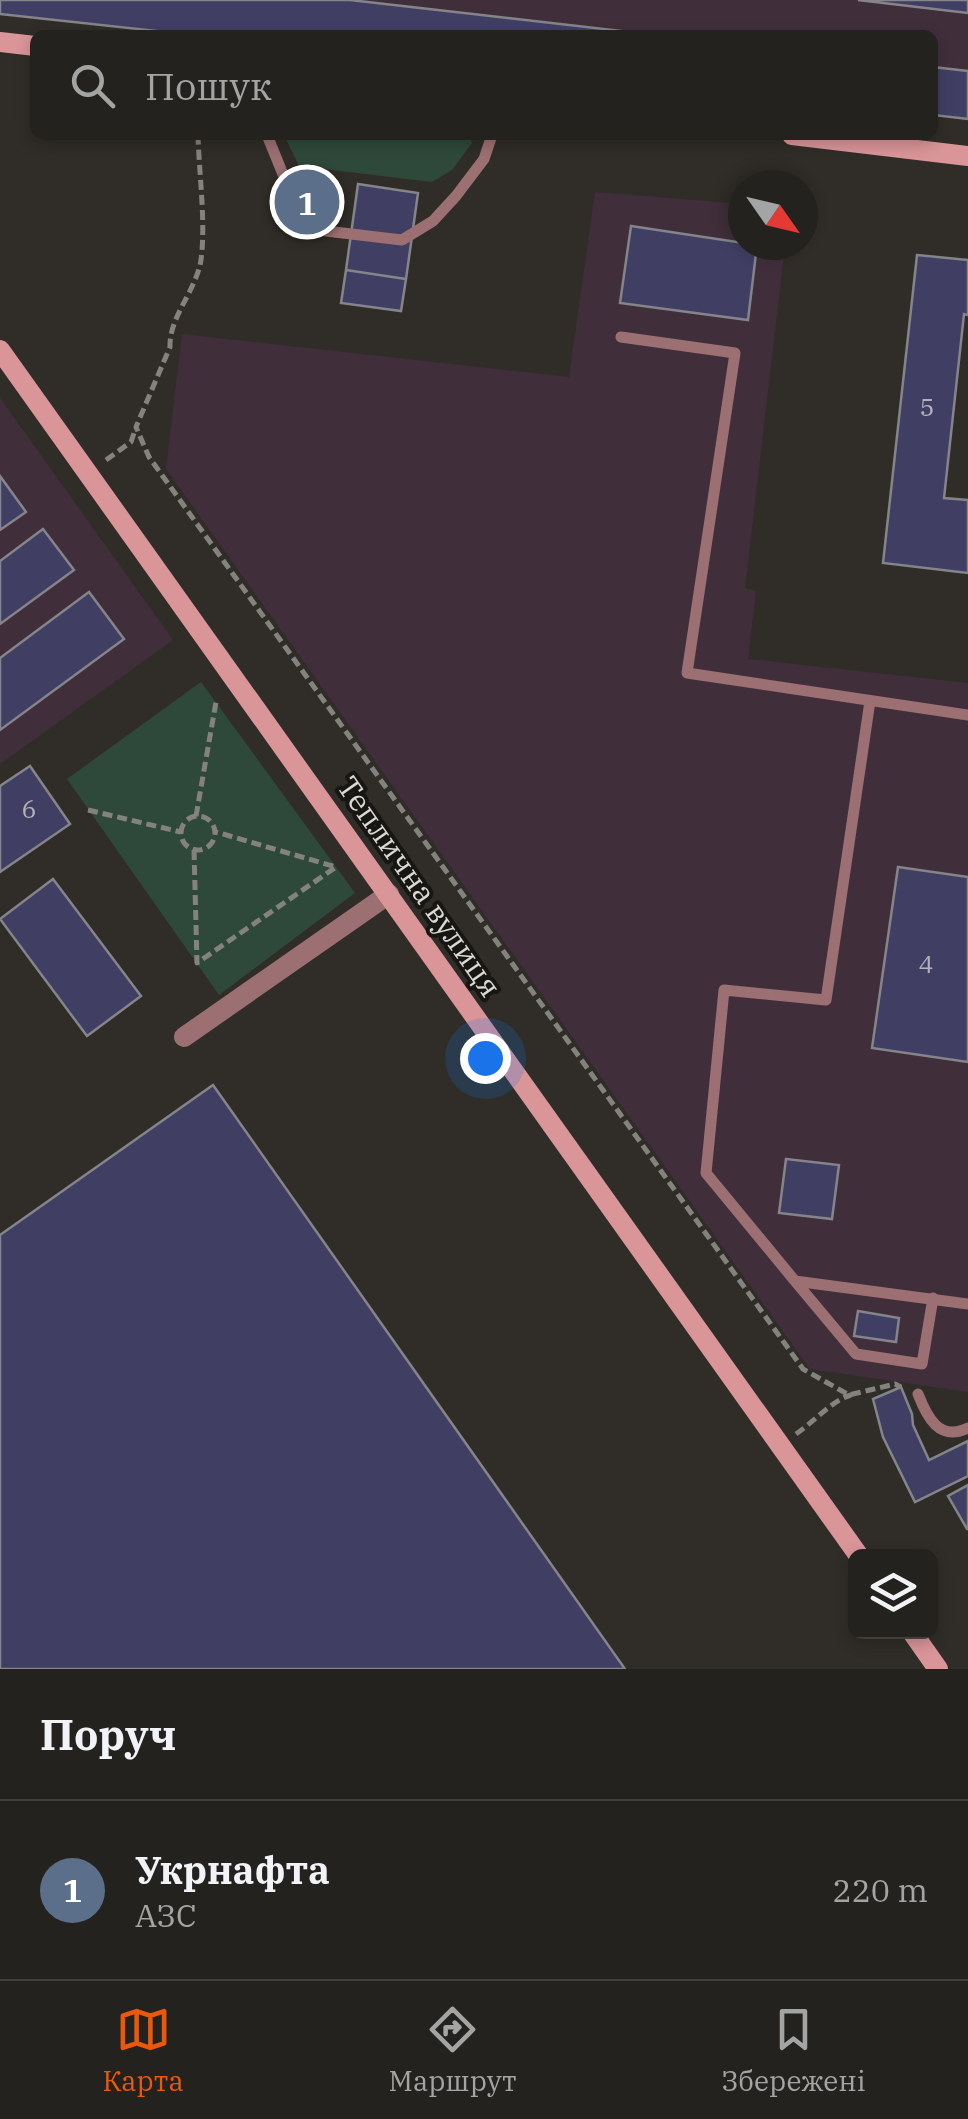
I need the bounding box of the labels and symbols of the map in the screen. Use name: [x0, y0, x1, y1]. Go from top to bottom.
pin: 1: [274, 164, 340, 240]
north arrow: [728, 170, 818, 260]
house number: 5: [919, 390, 935, 423]
street label: Теплична вулиця: [329, 768, 511, 1004]
house number: 6: [21, 792, 37, 825]
house number: 4: [918, 947, 934, 980]
your location: [460, 1033, 511, 1084]

